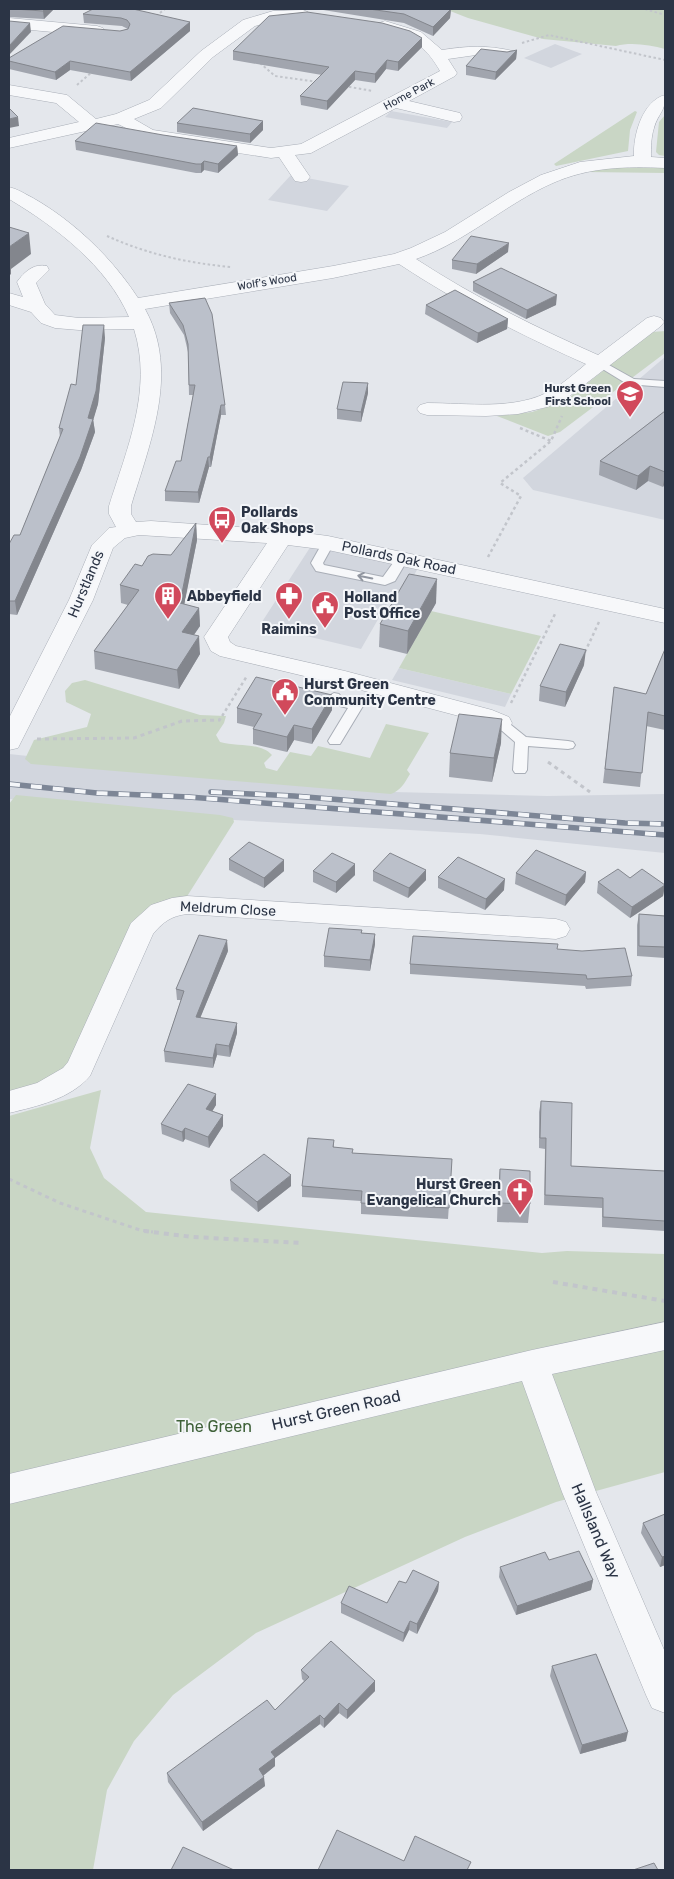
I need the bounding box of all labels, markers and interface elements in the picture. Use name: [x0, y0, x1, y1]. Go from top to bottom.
street label: Home Park: [381, 75, 437, 113]
street label: Wolf's Wood: [236, 271, 298, 293]
school or university icon: Hurst Green First School: [615, 379, 645, 418]
place label: Hurst Green First School: [544, 382, 611, 408]
place label: Pollards Oak Shops: [241, 504, 314, 537]
bus stop icon: Pollards Oak Shops: [207, 505, 237, 544]
street label: Pollards Oak Road: [340, 538, 458, 578]
street label: Hurstlands: [64, 548, 108, 620]
one-way arrow: [357, 571, 373, 581]
building icon: Abbeyfield: [153, 581, 183, 620]
pharmacy icon: Raimins: [274, 581, 304, 620]
place label: Abbeyfield: [187, 588, 262, 605]
place label: Holland Post Office: [344, 589, 420, 622]
public building icon: Holland Post Office: [310, 590, 340, 629]
place label: Raimins: [261, 621, 317, 638]
place label: Hurst Green Community Centre: [304, 676, 436, 709]
public building icon: Hurst Green Community Centre: [270, 677, 300, 716]
street label: Meldrum Close: [180, 898, 277, 920]
place label: Hurst Green Evangelical Church: [367, 1176, 501, 1209]
church icon: Hurst Green Evangelical Church: [505, 1177, 535, 1216]
street label: Hurst Green Road: [270, 1386, 402, 1434]
park label: The Green: [176, 1417, 252, 1436]
street label: Hallsland Way: [567, 1480, 625, 1582]

